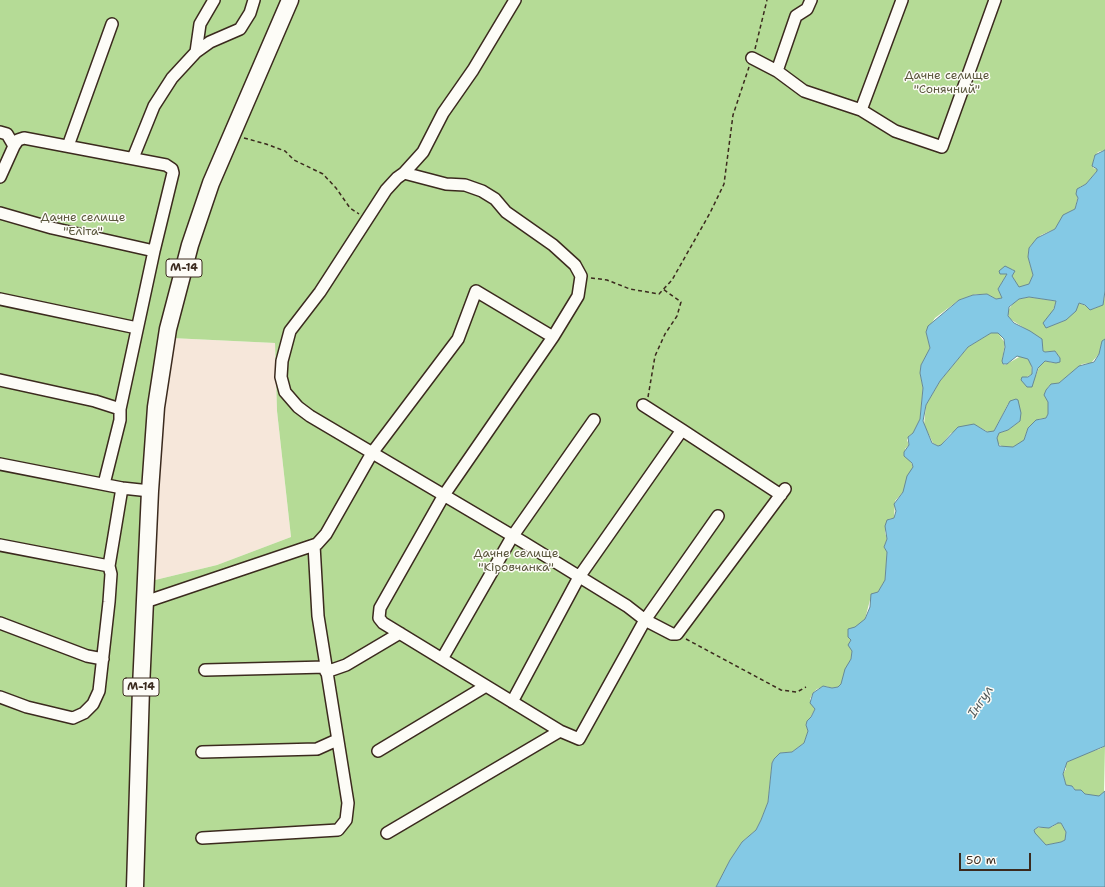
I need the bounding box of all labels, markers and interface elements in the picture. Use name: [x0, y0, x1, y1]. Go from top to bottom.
park label: Дачне селище "Сонячний": [905, 69, 989, 97]
park label: Дачне селище "Еліта": [41, 211, 125, 239]
road number: М-14: [166, 259, 202, 277]
park label: Дачне селище "Кіровчанка": [474, 547, 558, 575]
road number: М-14: [123, 678, 159, 696]
water label: Інгул: [965, 683, 997, 721]
scale bar: [961, 845, 1033, 871]
text: 50 m: [966, 852, 996, 868]

